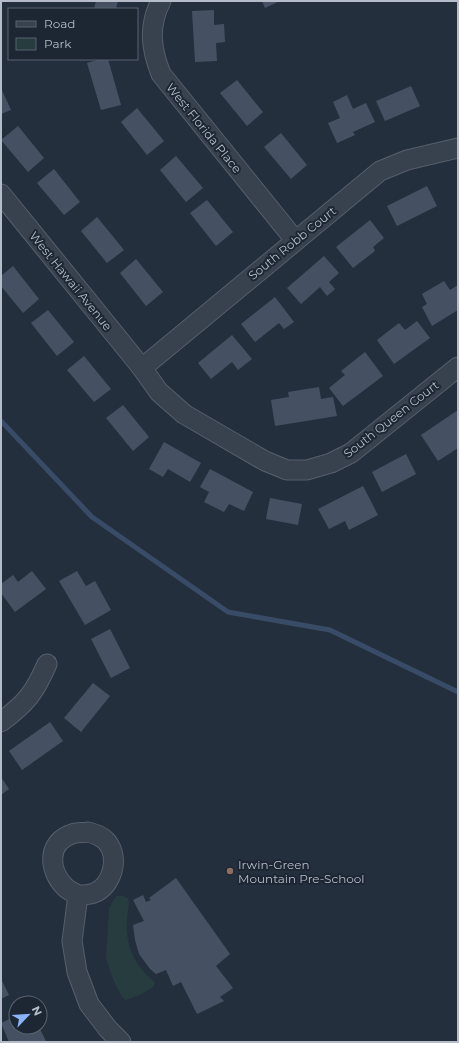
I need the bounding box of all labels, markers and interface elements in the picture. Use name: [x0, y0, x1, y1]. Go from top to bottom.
legend: [8, 8, 138, 60]
text: Road: [44, 16, 75, 31]
text: Park: [44, 36, 72, 51]
street label: West Florida Place: [163, 80, 245, 176]
street label: South Robb Court: [245, 203, 339, 283]
street label: West Hawaii Avenue: [27, 229, 115, 333]
street label: South Queen Court: [340, 377, 442, 461]
place label: Irwin-Green Mountain Pre-School: [238, 857, 365, 886]
marker: Irwin-Green Mountain Pre-School: [225, 866, 235, 876]
north arrow: [8, 995, 48, 1035]
text: N: [29, 1004, 45, 1018]

